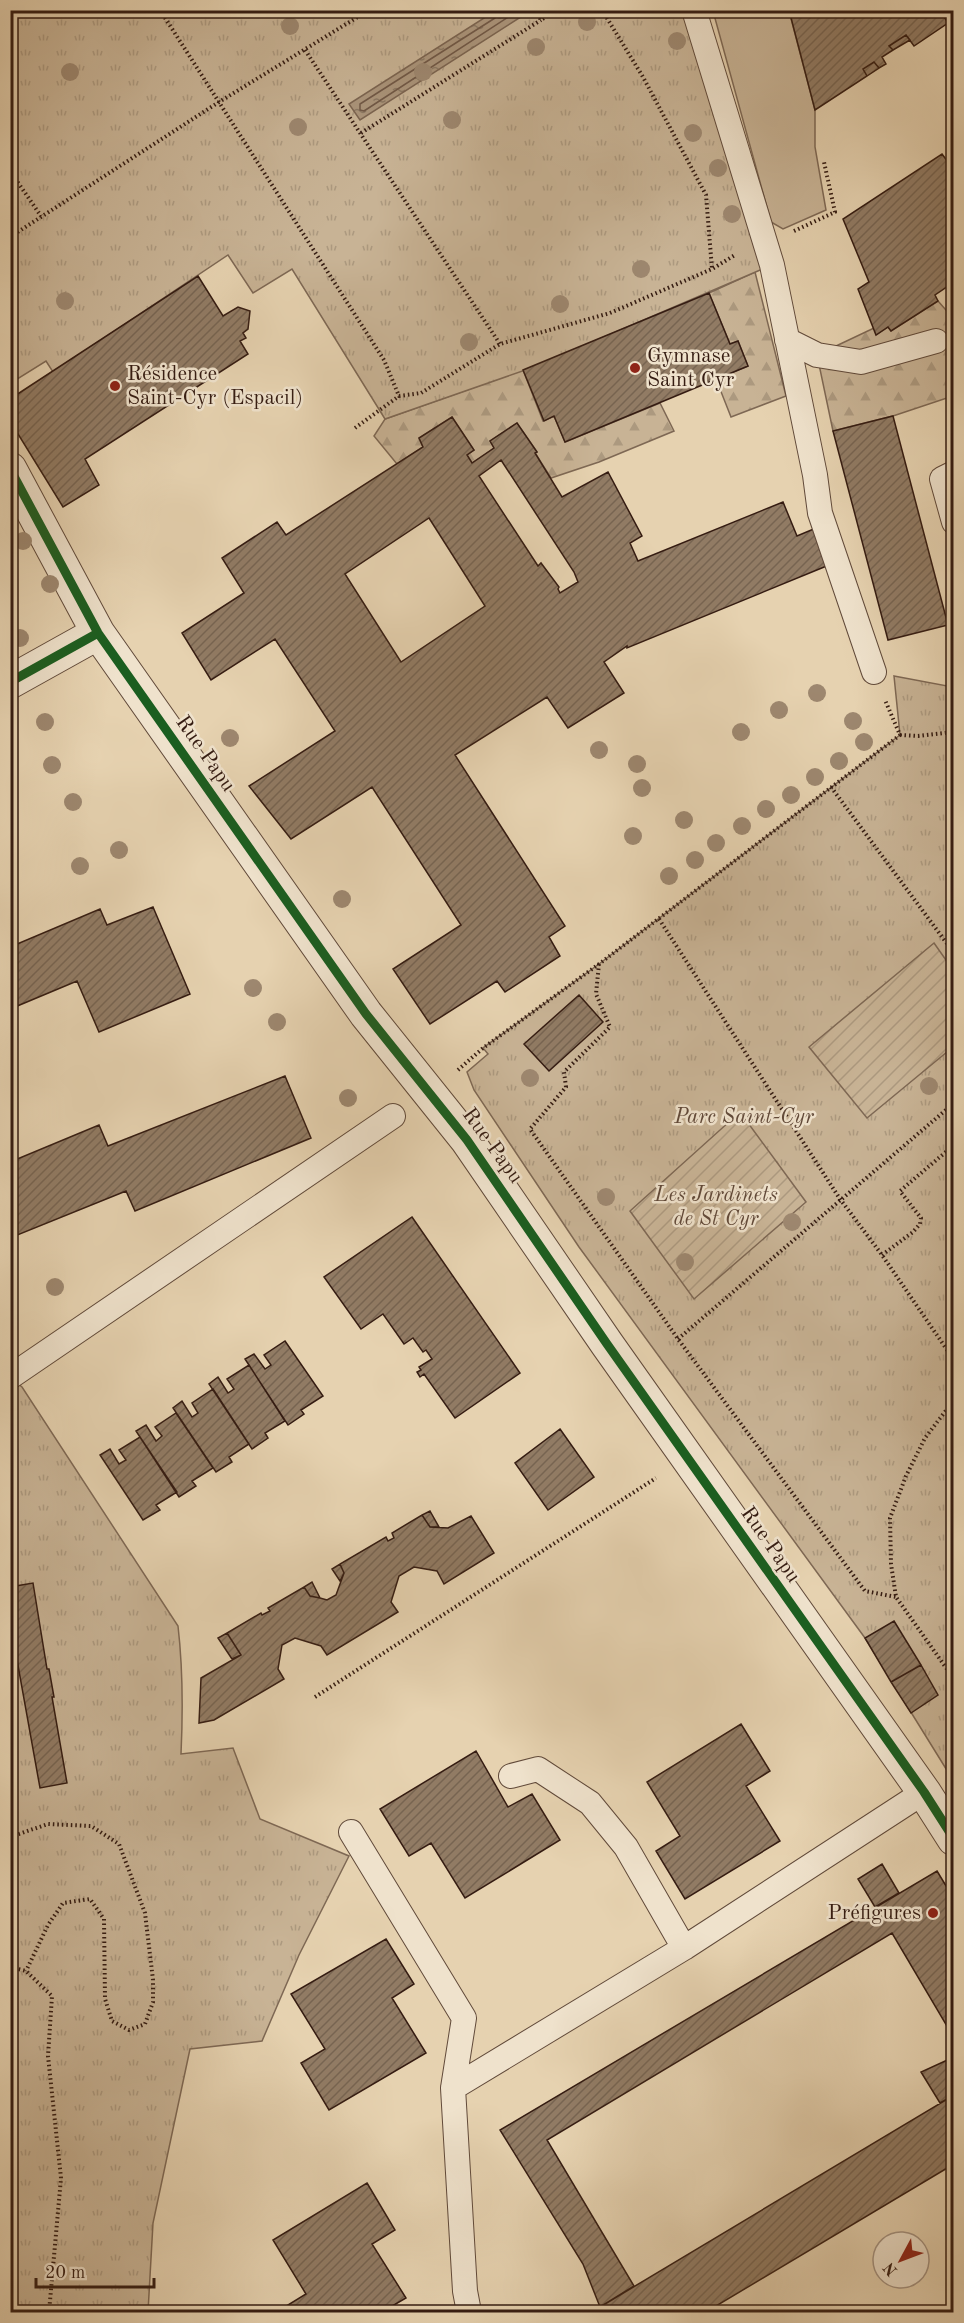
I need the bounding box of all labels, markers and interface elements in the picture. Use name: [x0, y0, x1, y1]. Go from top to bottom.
place label: Gymnase Saint Cyr: [647, 346, 735, 391]
marker: Gymnase Saint Cyr: [628, 361, 642, 375]
place label: Résidence Saint-Cyr (Espacil): [127, 364, 303, 409]
marker: Résidence Saint-Cyr (Espacil): [108, 379, 122, 393]
street label: Rue Papu: [171, 712, 239, 796]
street label: Rue Papu: [458, 1104, 526, 1188]
park label: Parc Saint-Cyr: [673, 1107, 815, 1128]
park label: Les Jardinets de St Cyr: [653, 1185, 778, 1230]
street label: Rue Papu: [736, 1503, 804, 1587]
place label: Préfigures: [827, 1903, 921, 1924]
marker: Préfigures: [926, 1906, 940, 1920]
north arrow: [871, 2230, 931, 2290]
scale bar: [36, 2251, 154, 2289]
text: N: [881, 2258, 901, 2278]
text: 20 m: [45, 2264, 85, 2282]

